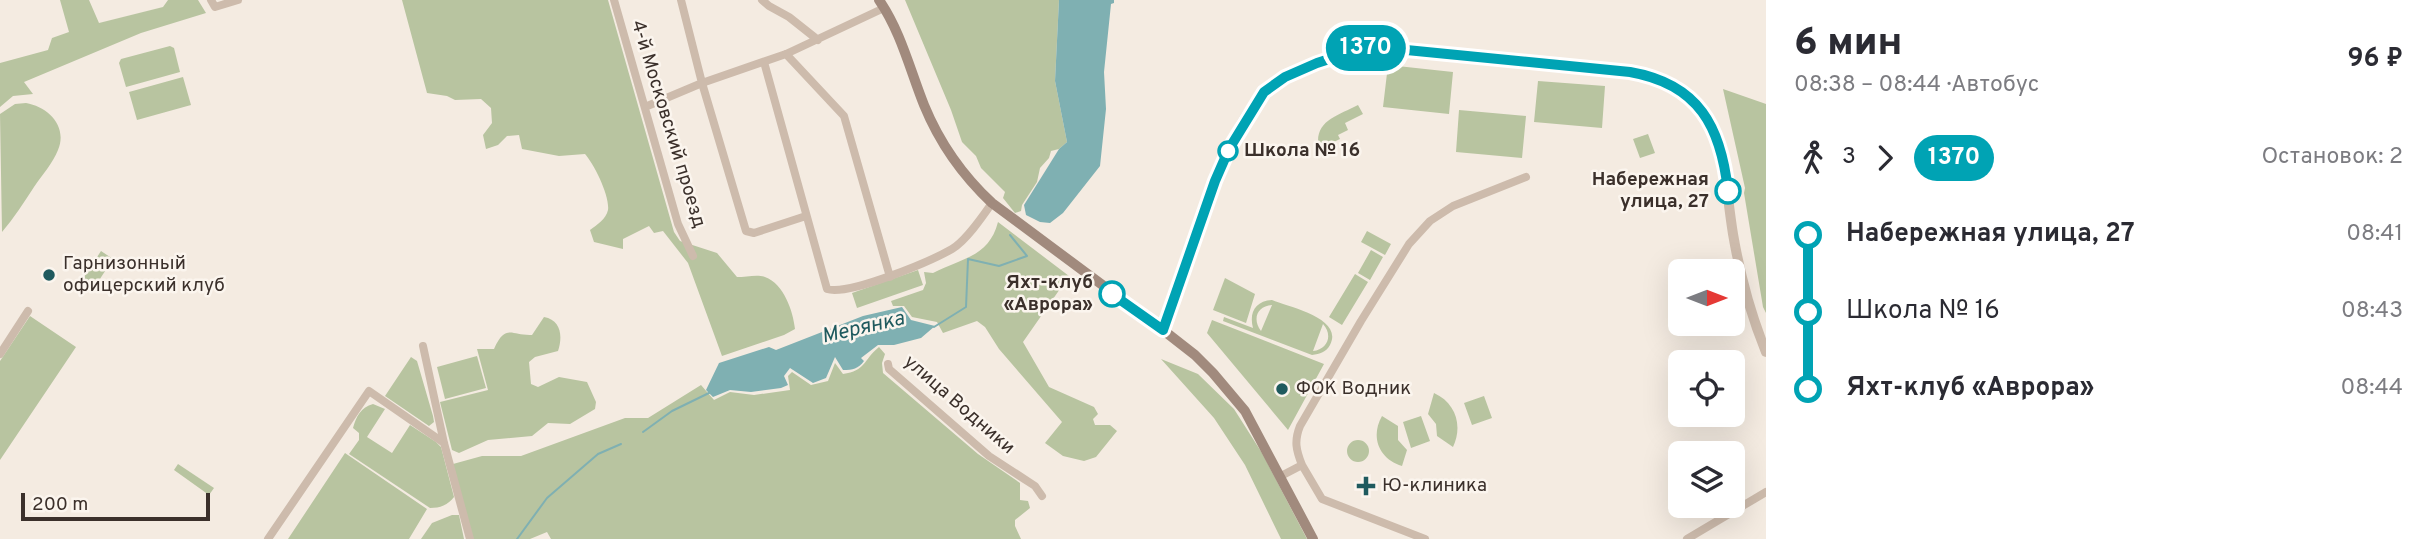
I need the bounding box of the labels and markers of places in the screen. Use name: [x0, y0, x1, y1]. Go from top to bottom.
place label: Школа № 16: [1244, 139, 1360, 163]
marker: Школа № 16: [1218, 141, 1238, 161]
place label: Набережная улица, 27: [1592, 168, 1709, 214]
marker: Набережная улица, 27: [1715, 178, 1741, 204]
place label: Гарнизонный офицерский клуб: [63, 252, 225, 298]
marker: Гарнизонный офицерский клуб: [41, 267, 57, 283]
place label: Яхт-клуб «Аврора»: [1003, 271, 1093, 317]
marker: Яхт-клуб «Аврора»: [1099, 281, 1125, 307]
place label: ФОК Водник: [1296, 377, 1411, 401]
marker: ФОК Водник: [1274, 381, 1290, 397]
place label: Ю-клиника: [1382, 474, 1487, 498]
marker: Ю-клиника: [1356, 476, 1376, 496]

